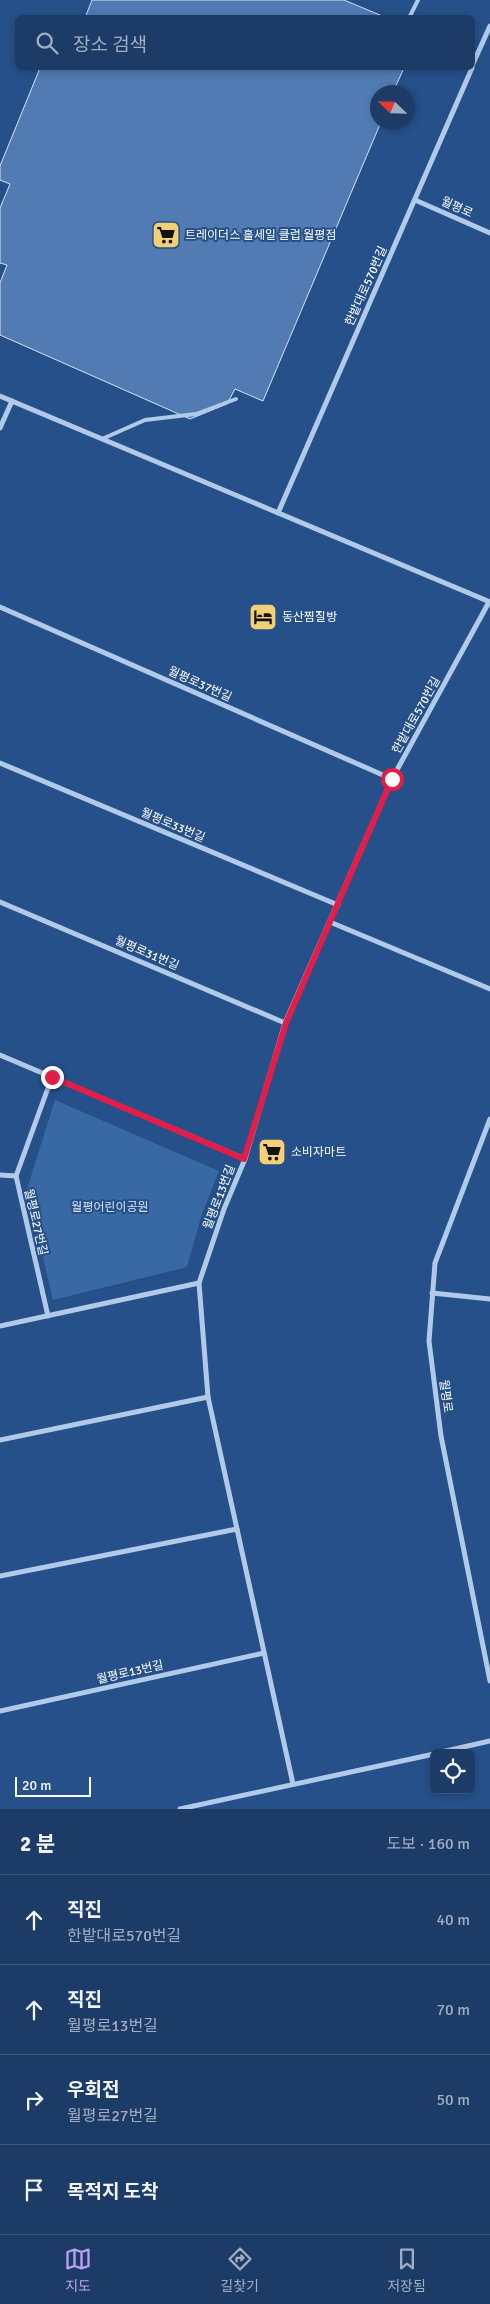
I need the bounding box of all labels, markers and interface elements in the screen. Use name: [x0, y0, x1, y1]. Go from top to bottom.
search box: [15, 15, 475, 70]
icon: search: [33, 29, 61, 57]
text: 장소 검색: [73, 33, 147, 57]
north arrow: [370, 85, 415, 130]
street label: 월평로: [439, 194, 475, 221]
supermarket icon: 트레이더스 홀세일 클럽 월평점: [151, 220, 181, 250]
place label: 트레이더스 홀세일 클럽 월평점: [185, 228, 336, 243]
street label: 한밭대로570번길: [342, 244, 391, 328]
hotel icon: 동산찜질방: [248, 602, 278, 632]
place label: 동산찜질방: [282, 610, 337, 625]
street label: 월평로37번길: [166, 664, 234, 705]
street label: 한밭대로570번길: [389, 674, 444, 756]
route start: [381, 768, 404, 791]
street label: 월평로33번길: [138, 805, 207, 846]
street label: 월평로31번길: [112, 933, 181, 974]
route end: [41, 1066, 64, 1089]
supermarket icon: 소비자마트: [257, 1137, 287, 1167]
place label: 소비자마트: [291, 1145, 346, 1160]
street label: 월평로13번길: [200, 1163, 239, 1232]
street label: 월평로27번길: [21, 1187, 50, 1257]
park label: 월평어린이공원: [71, 1200, 149, 1215]
street label: 월평로: [436, 1379, 455, 1414]
street label: 월평로13번길: [95, 1658, 165, 1687]
map controls: [430, 1749, 475, 1794]
button: locate: [430, 1749, 475, 1794]
scale bar: [15, 1774, 91, 1797]
text: 20 m: [22, 1777, 51, 1794]
text: 2 분: [20, 1831, 55, 1857]
text: 도보 · 160 m: [386, 1834, 470, 1854]
text: 직진: [67, 1898, 102, 1922]
icon: ahead: [20, 1906, 48, 1934]
text: 40 m: [436, 1910, 470, 1930]
text: 한밭대로570번길: [67, 1926, 181, 1946]
text: 직진: [67, 1988, 102, 2012]
icon: ahead: [20, 1996, 48, 2024]
text: 70 m: [436, 2000, 470, 2020]
text: 월평로13번길: [67, 2016, 158, 2036]
text: 우회전: [67, 2078, 119, 2102]
icon: right: [20, 2086, 48, 2114]
text: 50 m: [436, 2090, 470, 2110]
text: 월평로27번길: [67, 2106, 158, 2126]
icon: arrive: [20, 2176, 48, 2204]
text: 목적지 도착: [67, 2180, 159, 2204]
tab: 지도: [64, 2245, 92, 2295]
tab: 길찾기: [220, 2245, 259, 2295]
tab: 저장됨: [387, 2245, 426, 2295]

